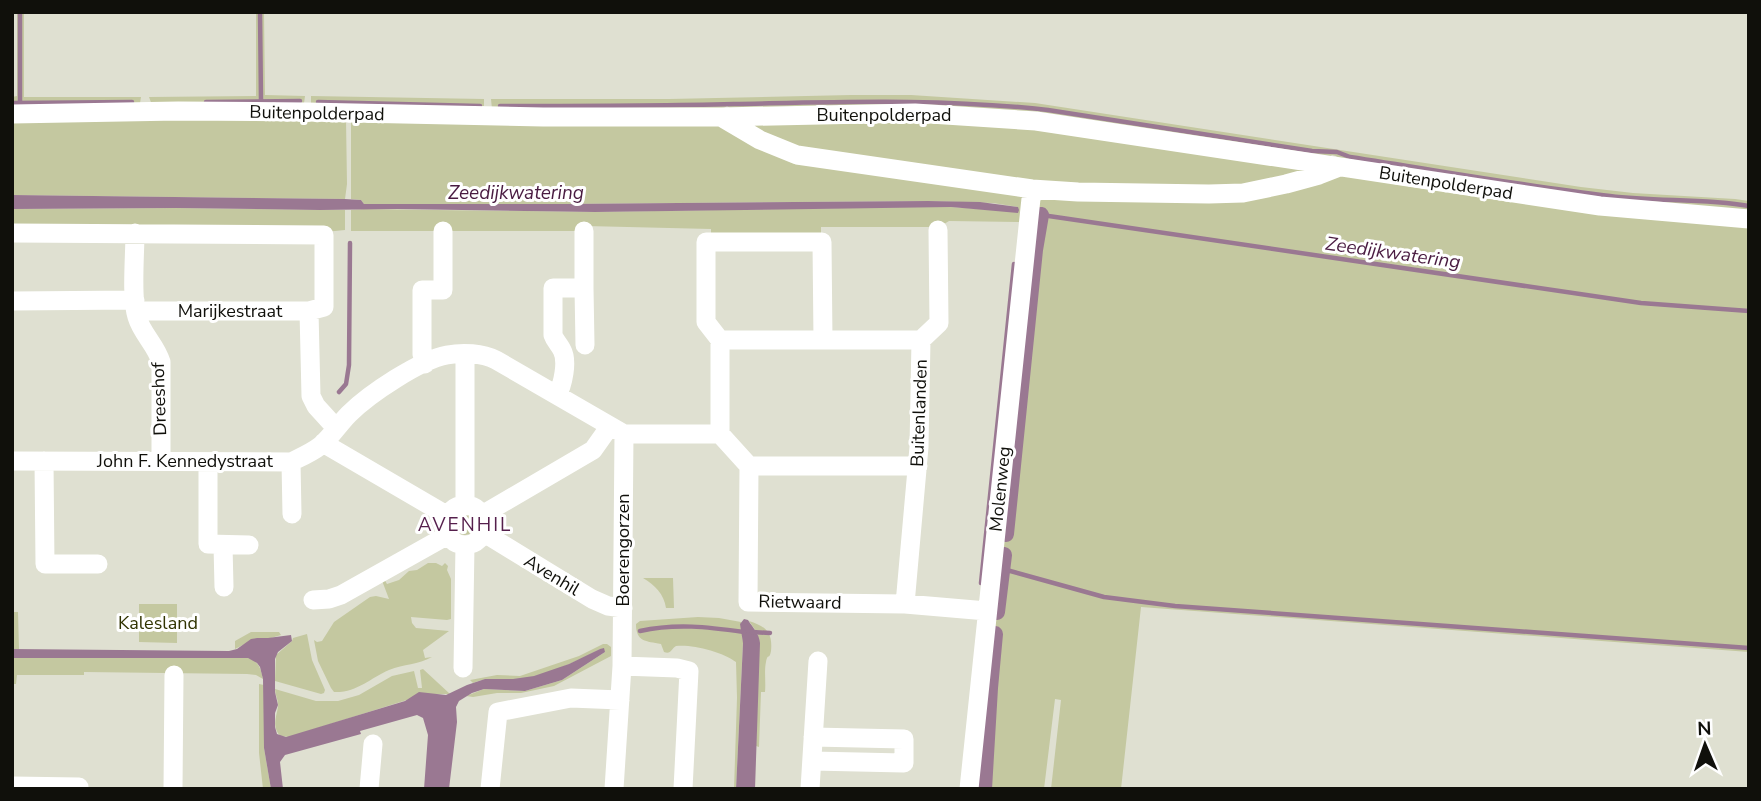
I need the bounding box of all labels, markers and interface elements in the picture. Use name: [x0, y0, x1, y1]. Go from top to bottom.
street label: Buitenpolderpad: [249, 100, 385, 126]
street label: Buitenpolderpad: [816, 103, 952, 127]
street label: Buitenpolderpad: [1377, 161, 1515, 205]
water label: Zeedijkwatering: [448, 180, 584, 206]
water label: Zeedijkwatering: [1324, 231, 1462, 275]
street label: Marijkestraat: [178, 299, 283, 323]
street label: Buitenlanden: [905, 359, 933, 467]
street label: Dreeshof: [146, 361, 172, 436]
street label: Molenweg: [984, 445, 1016, 533]
street label: John F. Kennedystraat: [96, 449, 274, 473]
street label: Boerengorzen: [611, 494, 635, 606]
district label: AVENHIL: [418, 512, 512, 538]
street label: Avenhil: [520, 549, 585, 601]
street label: Rietwaard: [758, 589, 842, 615]
park label: Kalesland: [118, 611, 198, 635]
north arrow: [1670, 710, 1740, 780]
text: N: [1697, 716, 1712, 742]

